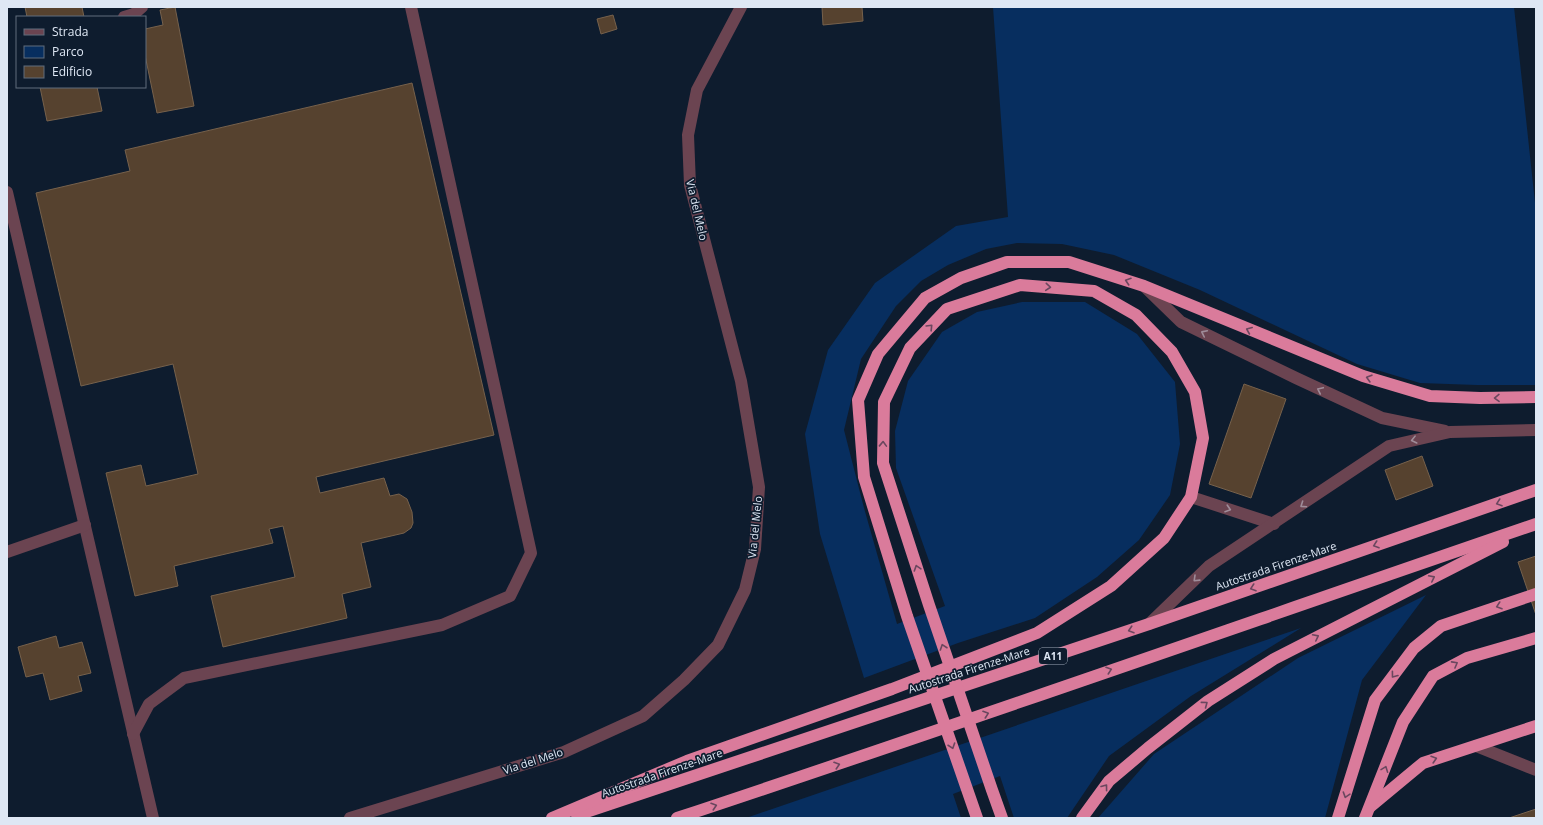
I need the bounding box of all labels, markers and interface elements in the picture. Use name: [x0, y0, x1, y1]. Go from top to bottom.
legend: [16, 16, 146, 88]
text: Strada: [52, 23, 88, 40]
text: Parco: [52, 43, 84, 60]
text: Edificio: [52, 63, 92, 80]
street label: Via del Melo: [683, 178, 712, 242]
one-way arrow: [1125, 277, 1132, 286]
one-way arrow: [1045, 283, 1051, 292]
one-way arrow: [925, 324, 932, 332]
one-way arrow: [1245, 327, 1253, 335]
one-way arrow: [1200, 330, 1208, 338]
one-way arrow: [1366, 374, 1373, 383]
one-way arrow: [1317, 387, 1325, 395]
one-way arrow: [1494, 393, 1500, 402]
one-way arrow: [1411, 436, 1417, 444]
one-way arrow: [879, 441, 887, 447]
street label: Via del Melo: [744, 495, 765, 559]
one-way arrow: [1496, 498, 1503, 506]
one-way arrow: [1300, 500, 1307, 507]
one-way arrow: [1225, 504, 1232, 513]
street label: Autostrada Firenze-Mare: [1213, 538, 1338, 593]
one-way arrow: [1373, 540, 1380, 549]
one-way arrow: [913, 565, 922, 572]
one-way arrow: [1193, 574, 1201, 582]
one-way arrow: [1428, 575, 1435, 583]
one-way arrow: [1250, 583, 1257, 591]
one-way arrow: [1496, 601, 1503, 610]
one-way arrow: [1127, 625, 1134, 634]
one-way arrow: [1312, 635, 1320, 642]
street label: Autostrada Firenze-Mare: [906, 643, 1032, 696]
one-way arrow: [939, 643, 948, 650]
road number: A11: [1039, 648, 1067, 664]
one-way arrow: [1451, 662, 1458, 669]
one-way arrow: [1106, 667, 1113, 675]
one-way arrow: [1392, 671, 1399, 678]
one-way arrow: [1201, 701, 1208, 709]
one-way arrow: [983, 710, 990, 718]
one-way arrow: [947, 742, 955, 749]
street label: Via del Melo: [501, 744, 565, 777]
street label: Autostrada Firenze-Mare: [599, 745, 724, 800]
one-way arrow: [1430, 755, 1437, 764]
one-way arrow: [833, 761, 840, 769]
one-way arrow: [1380, 765, 1388, 772]
one-way arrow: [1100, 784, 1107, 791]
one-way arrow: [1342, 791, 1351, 798]
one-way arrow: [710, 802, 717, 810]

